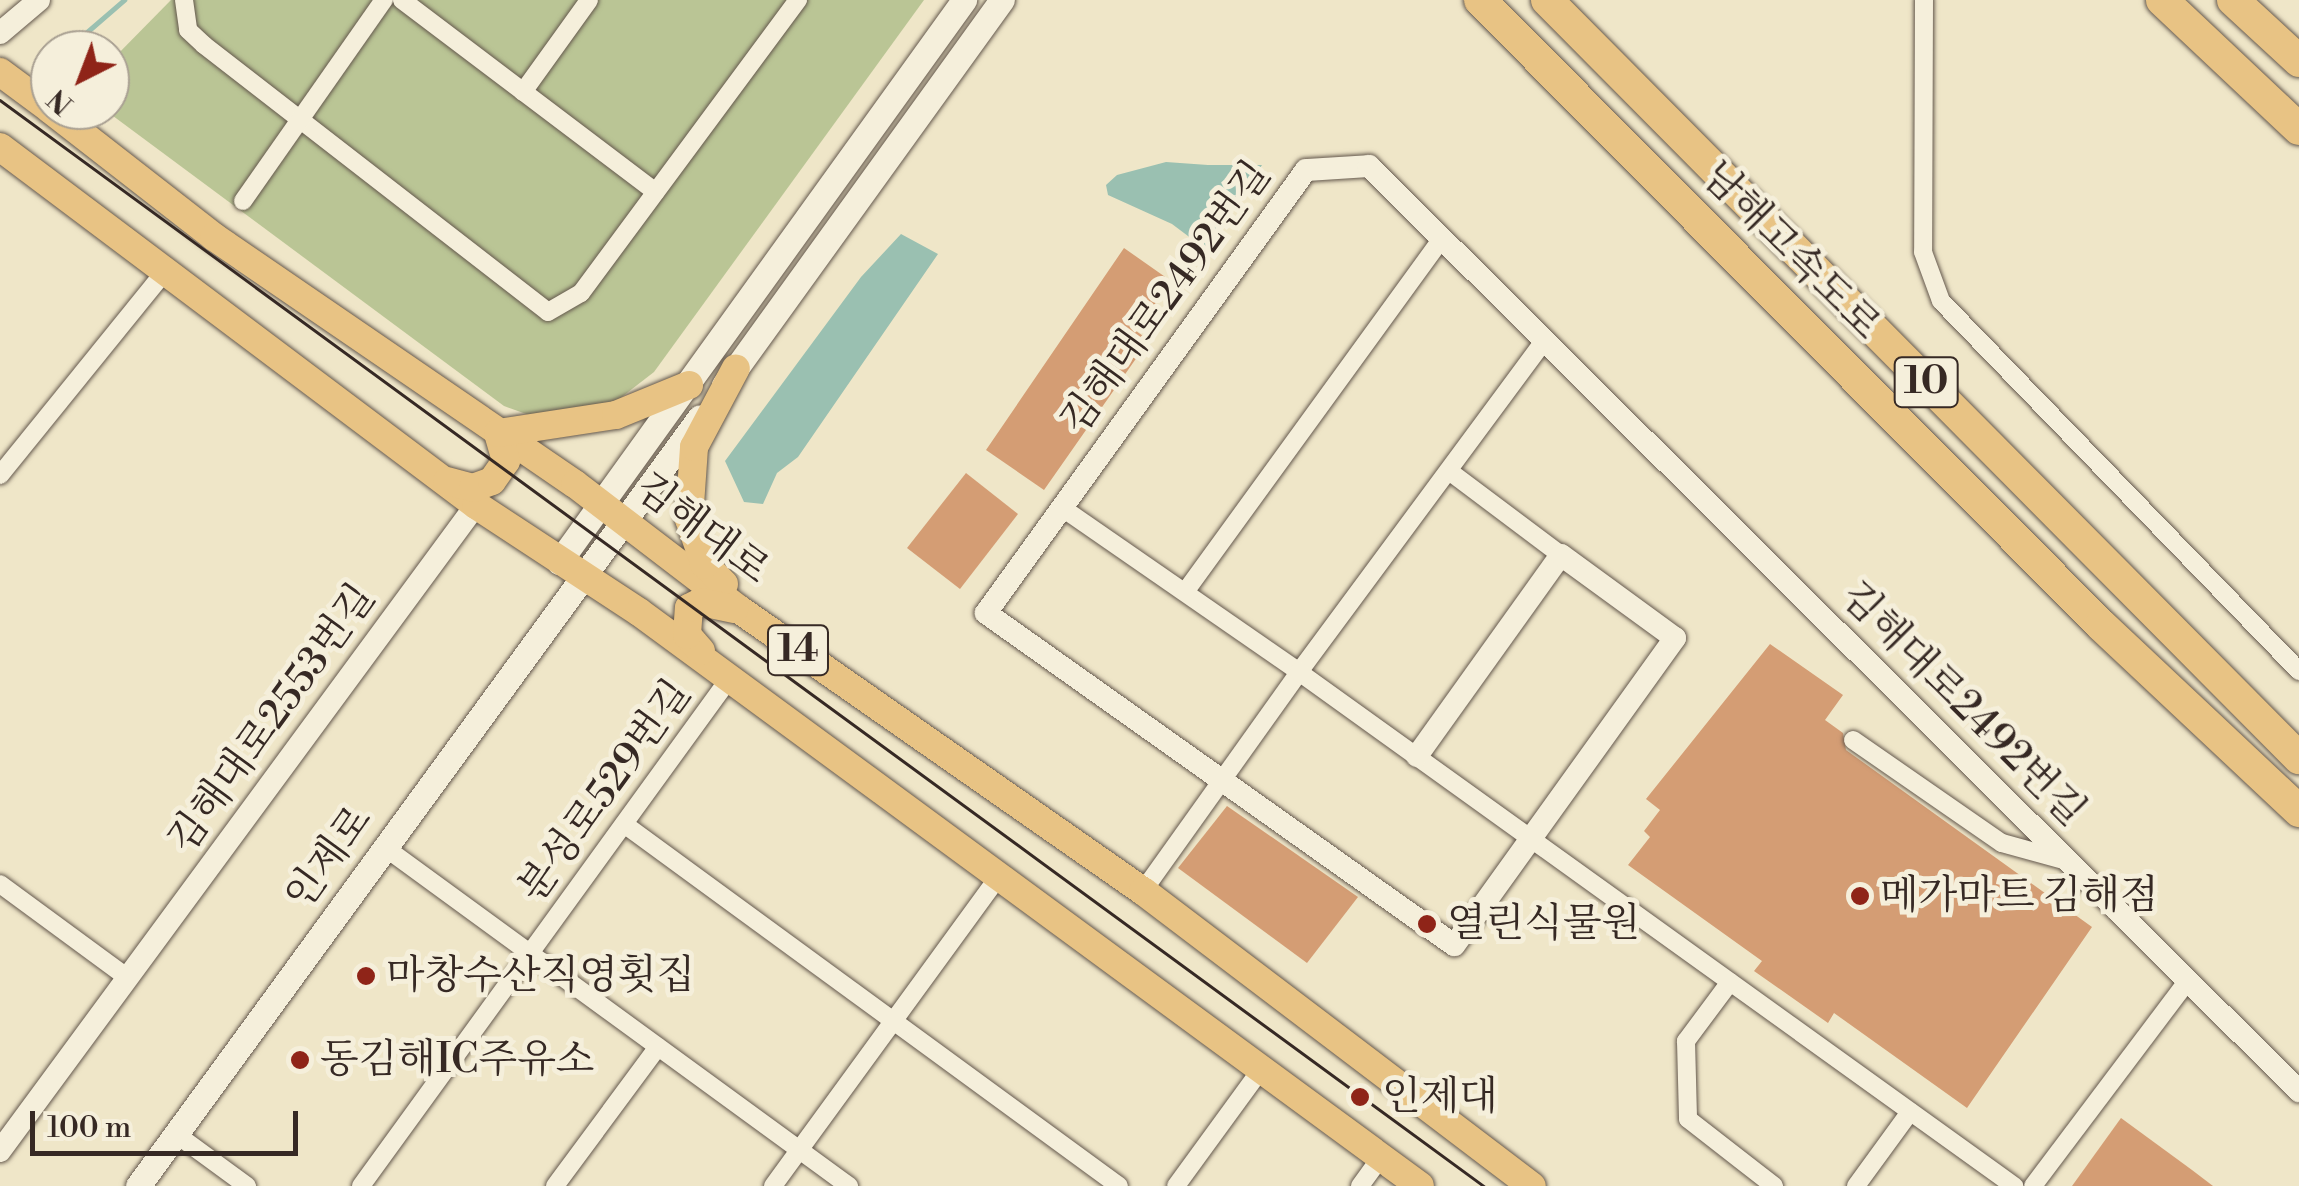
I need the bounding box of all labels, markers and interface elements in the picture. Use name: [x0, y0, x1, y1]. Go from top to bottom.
north arrow: [30, 30, 130, 130]
text: N: [41, 81, 81, 122]
street label: 김해대로2492번길: [1051, 152, 1281, 444]
street label: 남해고속도로: [1692, 152, 1890, 350]
road number: 10: [1894, 349, 1958, 415]
street label: 김해대로: [626, 463, 778, 595]
street label: 김해대로2492번길: [1831, 572, 2095, 836]
street label: 김해대로2553번길: [158, 575, 386, 863]
road number: 14: [766, 617, 830, 683]
street label: 분성로529번길: [509, 671, 701, 911]
street label: 인제로: [276, 797, 382, 919]
place label: 메가마트 김해점: [1880, 872, 2159, 920]
marker: 메가마트 김해점: [1849, 885, 1871, 907]
place label: 열린식물원: [1447, 900, 1640, 948]
marker: 열린식물원: [1416, 913, 1438, 935]
place label: 마창수산직영횟집: [386, 952, 695, 1000]
marker: 마창수산직영횟집: [355, 965, 377, 987]
place label: 동김해IC주유소: [320, 1036, 594, 1084]
marker: 동김해IC주유소: [289, 1049, 311, 1071]
place label: 인제대: [1382, 1073, 1498, 1121]
marker: 인제대: [1347, 1084, 1373, 1110]
scale bar: [35, 1091, 302, 1153]
text: 100 m: [47, 1109, 131, 1147]

